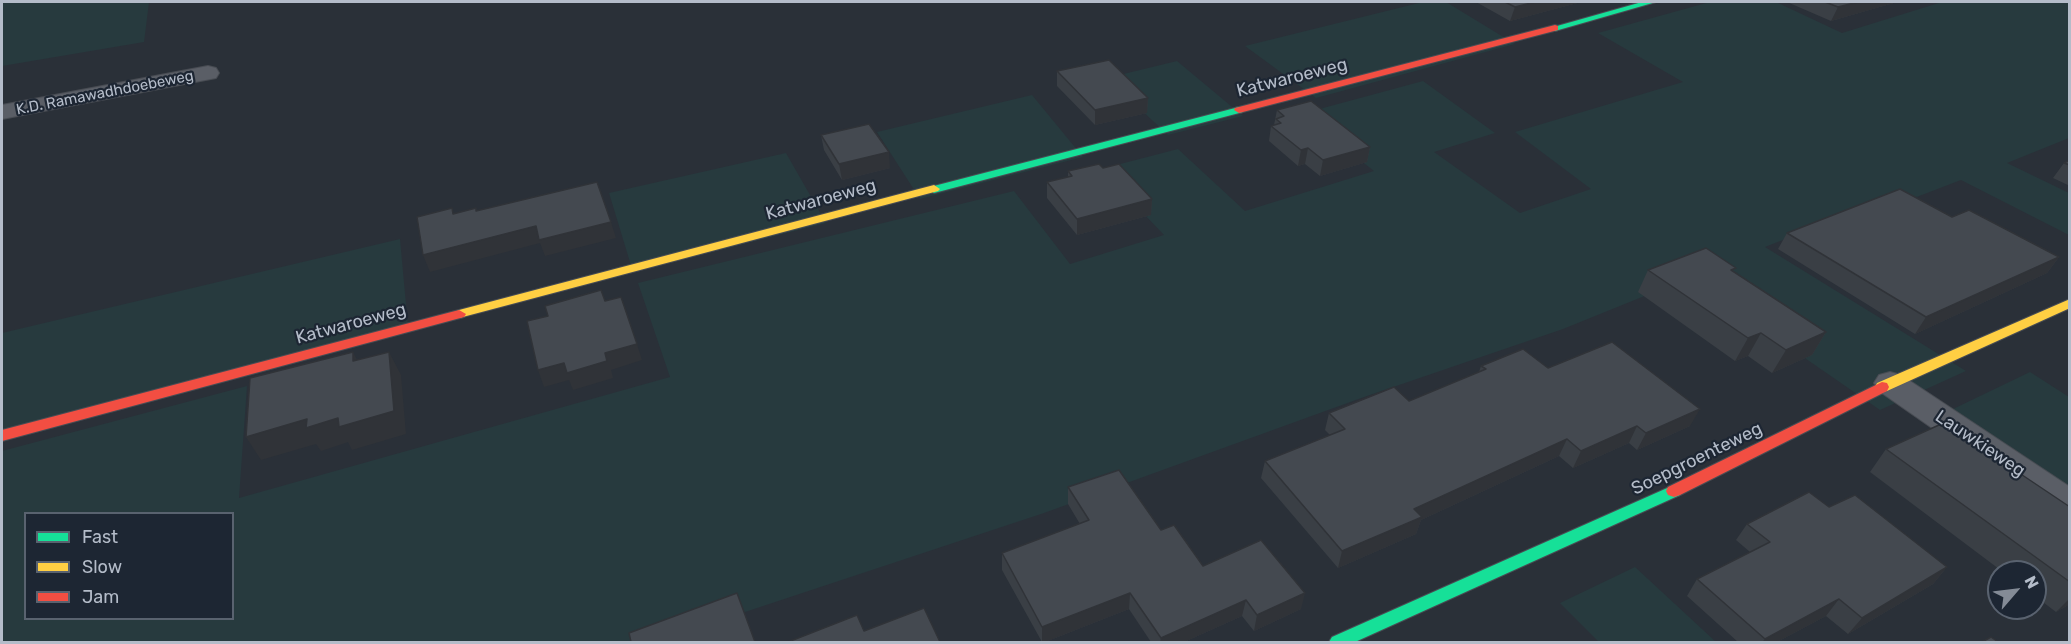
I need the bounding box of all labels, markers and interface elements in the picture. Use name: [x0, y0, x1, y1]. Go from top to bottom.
street label: Katwaroeweg: [1234, 54, 1350, 102]
street label: K.D. Ramawadhdoebeweg: [15, 67, 195, 119]
street label: Katwaroeweg: [763, 175, 879, 225]
street label: Katwaroeweg: [293, 299, 409, 349]
street label: Lauwkieweg: [1931, 406, 2029, 482]
street label: Soepgroenteweg: [1628, 418, 1766, 500]
legend: [24, 512, 234, 620]
text: Fast: [82, 526, 118, 548]
text: Slow: [82, 556, 122, 578]
north arrow: [1987, 560, 2047, 620]
text: N: [2020, 573, 2043, 592]
text: Jam: [82, 586, 119, 608]

